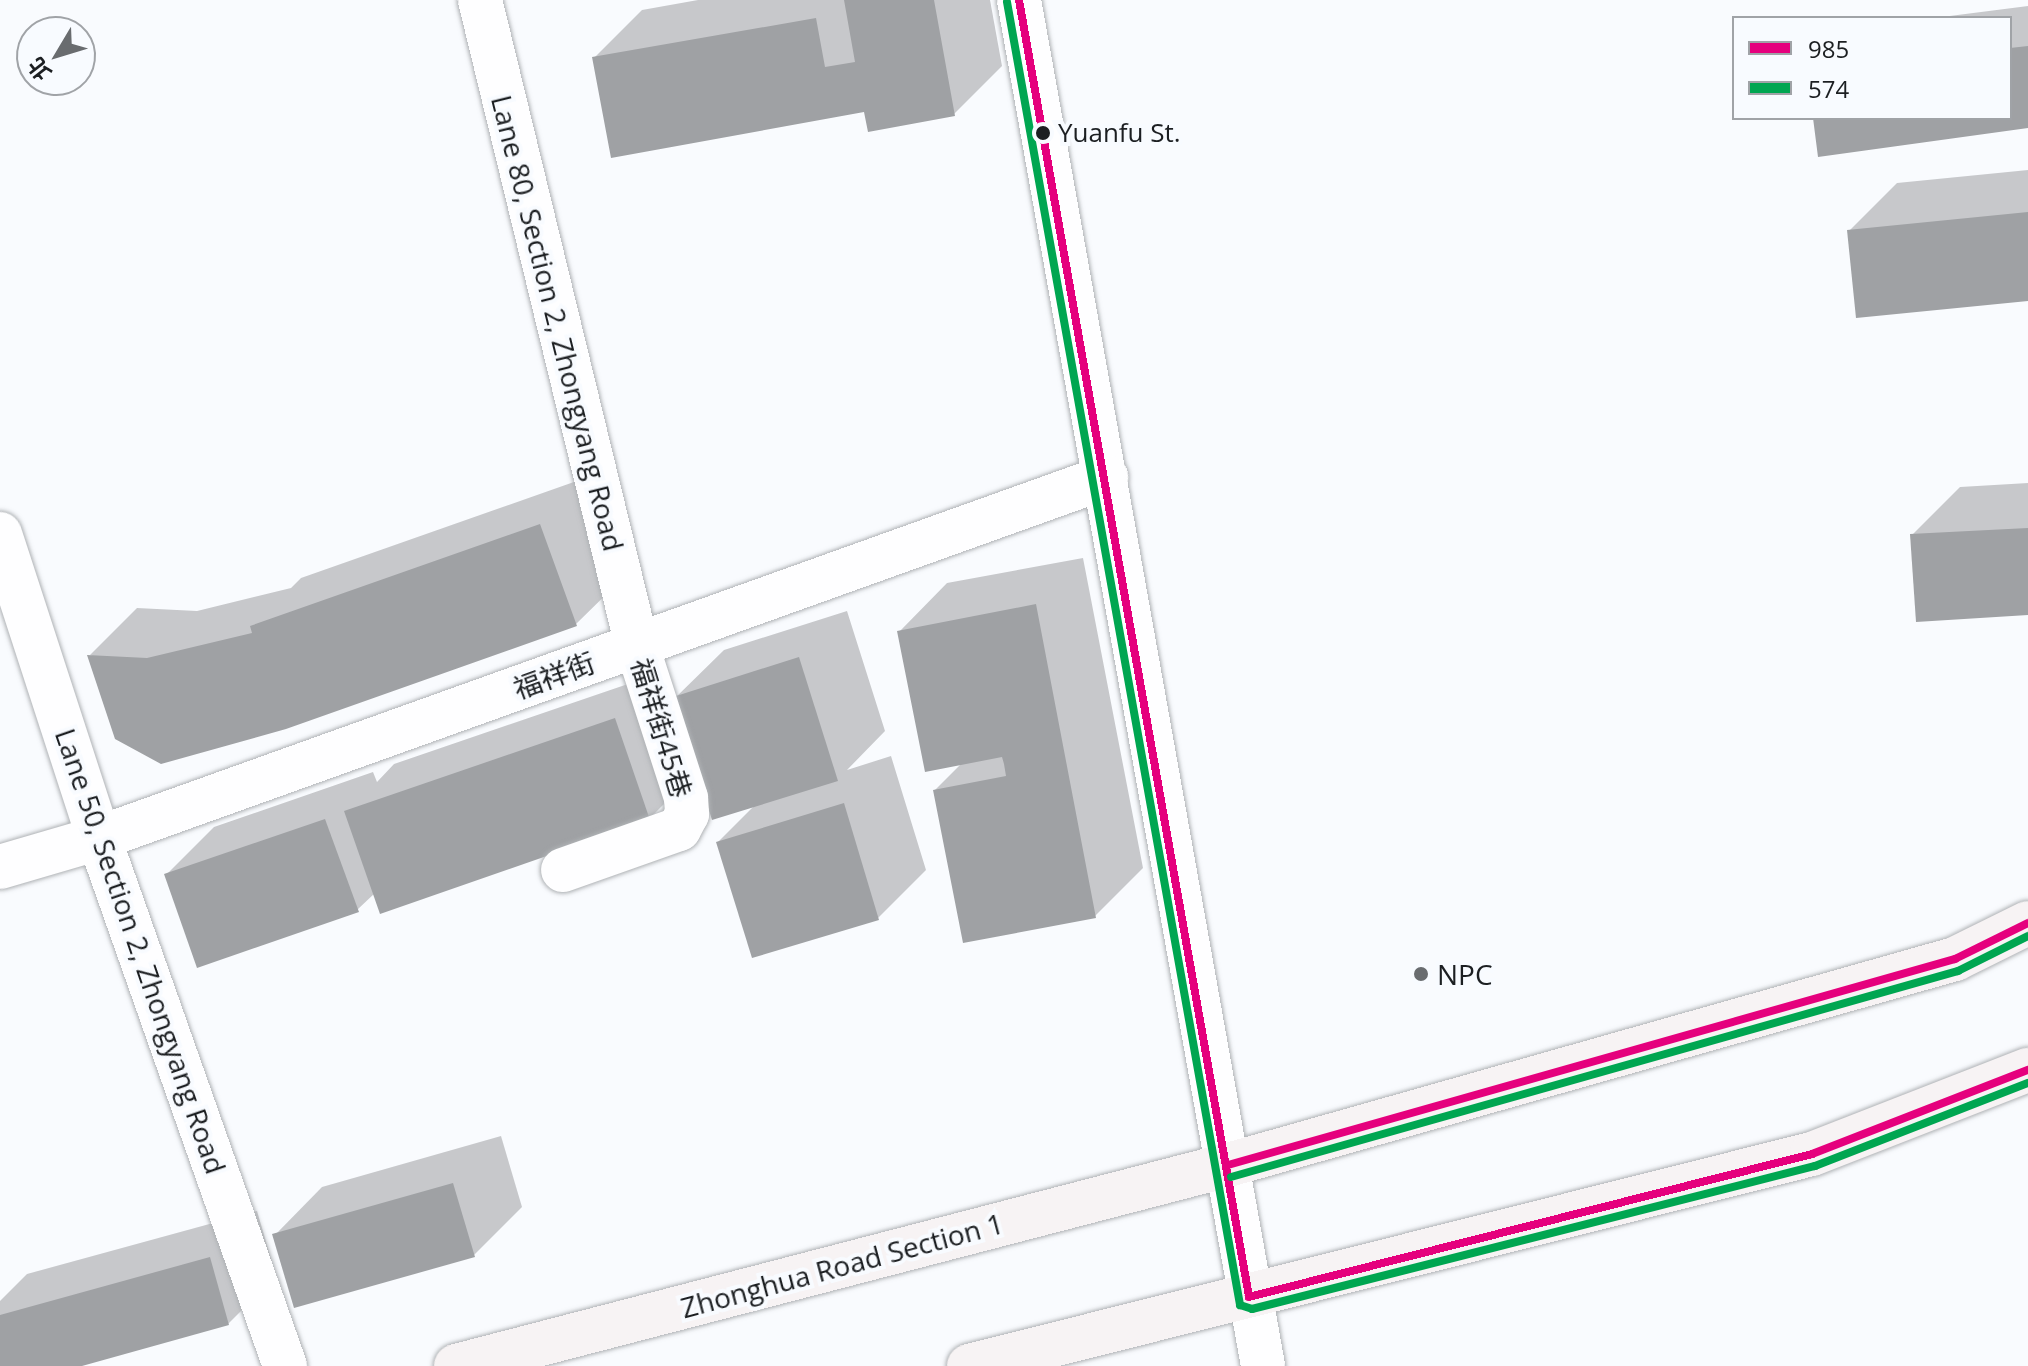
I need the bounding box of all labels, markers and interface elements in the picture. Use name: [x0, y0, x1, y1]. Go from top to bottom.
north arrow: [16, 16, 96, 96]
legend: [1732, 16, 2012, 120]
text: 985: [1808, 32, 1849, 65]
text: 北: [20, 52, 57, 87]
text: 574: [1808, 72, 1849, 105]
street label: Lane 80, Section 2, Zhongyang Road: [485, 92, 631, 554]
place label: Yuanfu St.: [1058, 117, 1181, 149]
marker: Yuanfu St.: [1035, 125, 1051, 141]
street label: 福祥街: [509, 645, 599, 705]
street label: 福祥街45巷: [625, 654, 699, 802]
street label: Lane 50, Section 2, Zhongyang Road: [49, 724, 233, 1178]
place label: NPC: [1437, 957, 1493, 991]
marker: NPC: [1412, 965, 1430, 983]
street label: Zhonghua Road Section 1: [677, 1206, 1007, 1324]

